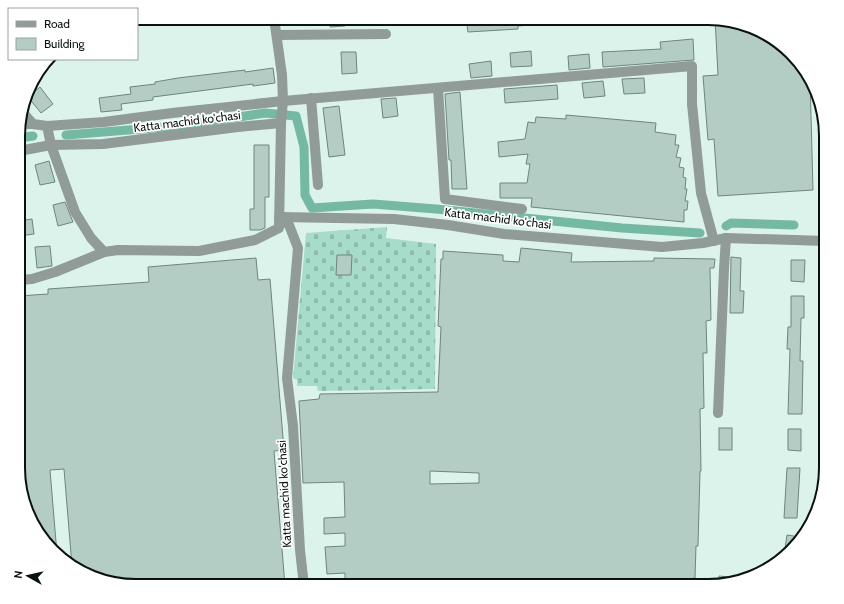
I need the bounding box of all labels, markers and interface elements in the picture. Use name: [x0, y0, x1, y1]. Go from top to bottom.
legend: [8, 8, 138, 60]
text: Road: [44, 16, 70, 31]
text: Building: [44, 36, 86, 51]
street label: Katta machid ko'chasi: [133, 107, 241, 135]
street label: Katta machid ko'chasi: [444, 204, 552, 232]
street label: Katta machid ko'chasi: [274, 440, 294, 548]
north arrow: [8, 556, 48, 596]
text: N: [11, 570, 26, 579]

